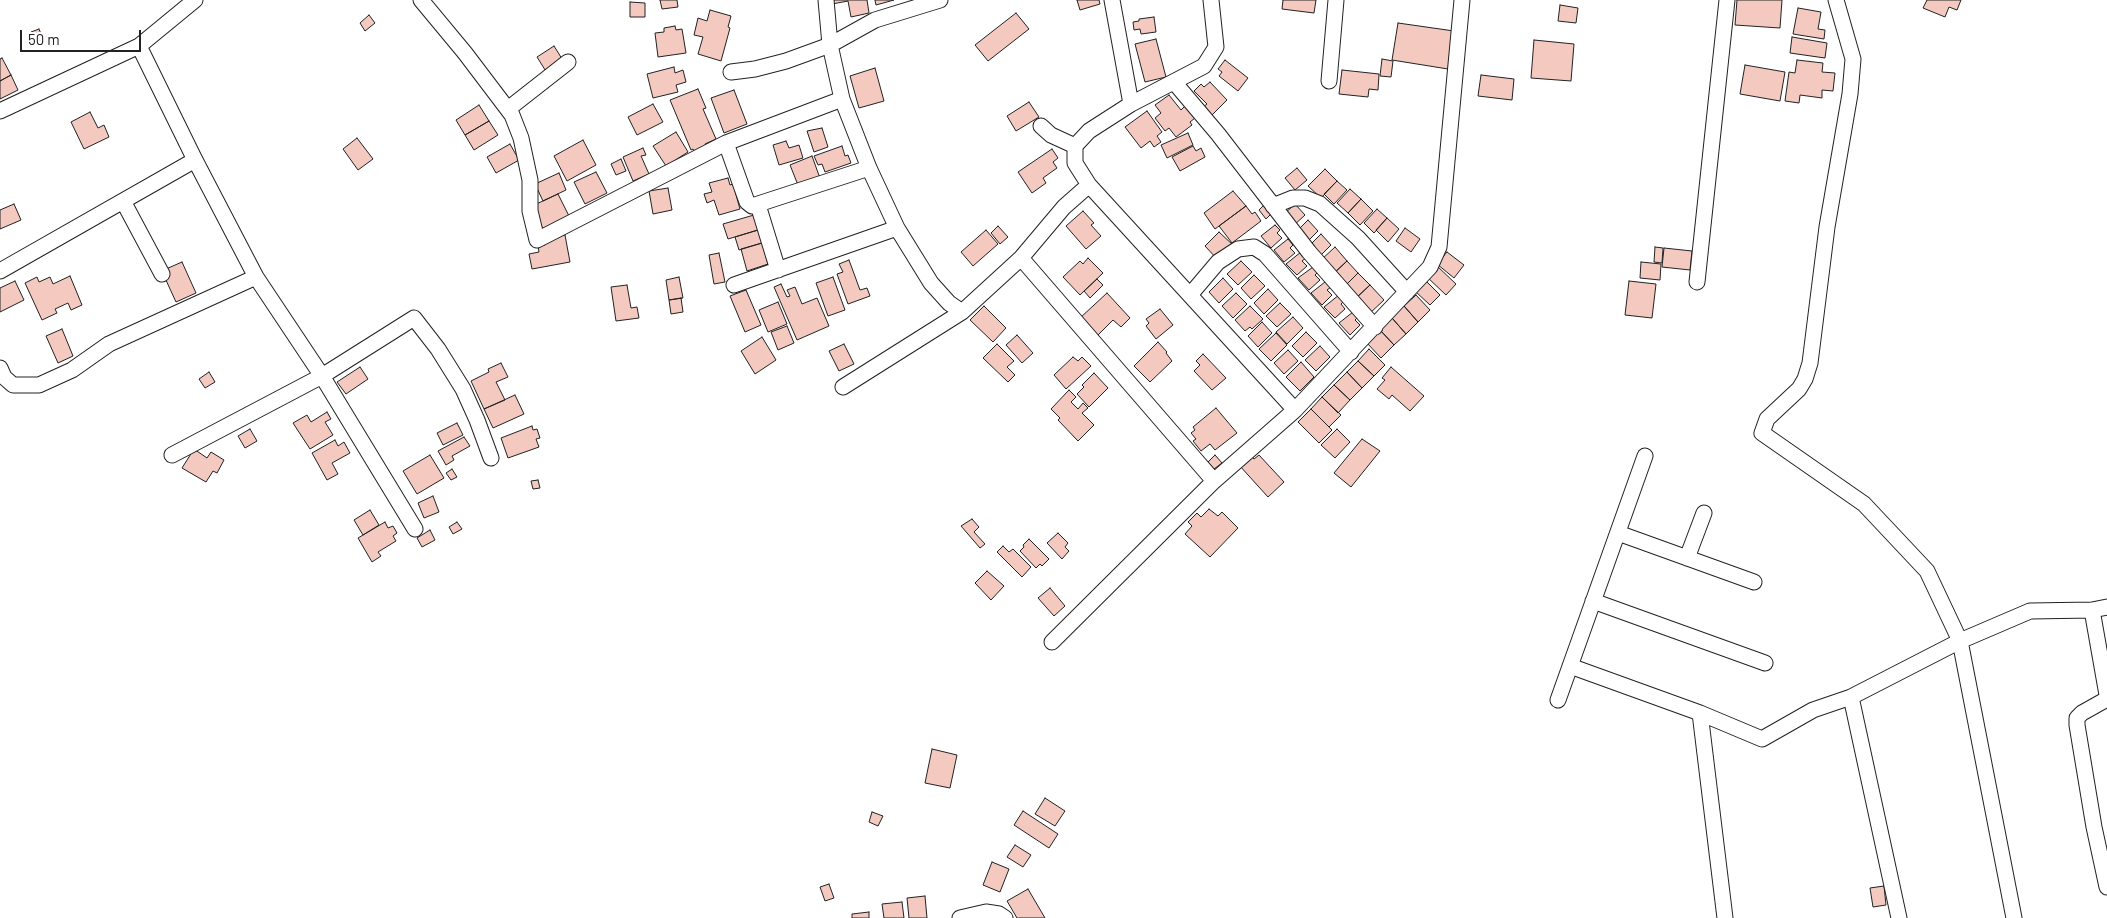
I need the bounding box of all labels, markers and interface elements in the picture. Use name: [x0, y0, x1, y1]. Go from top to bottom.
scale bar: [22, 20, 144, 52]
text: 50 m: [28, 30, 60, 48]

